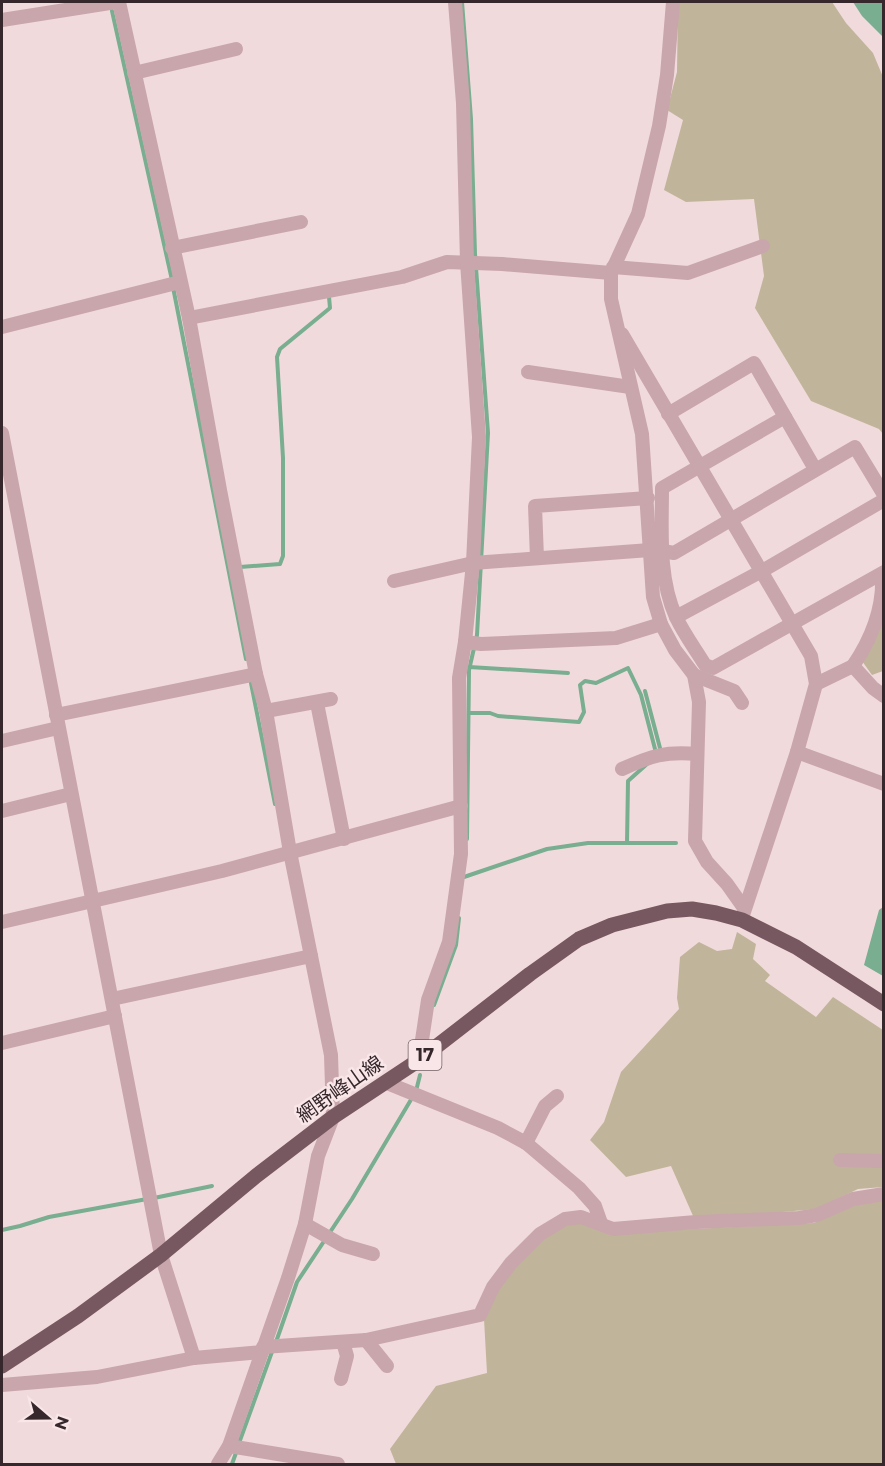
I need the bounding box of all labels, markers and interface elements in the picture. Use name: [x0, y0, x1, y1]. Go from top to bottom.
road number: 17: [408, 1040, 442, 1070]
street label: 網野峰山線: [292, 1050, 388, 1128]
north arrow: [18, 1388, 78, 1448]
text: N: [50, 1414, 73, 1432]

